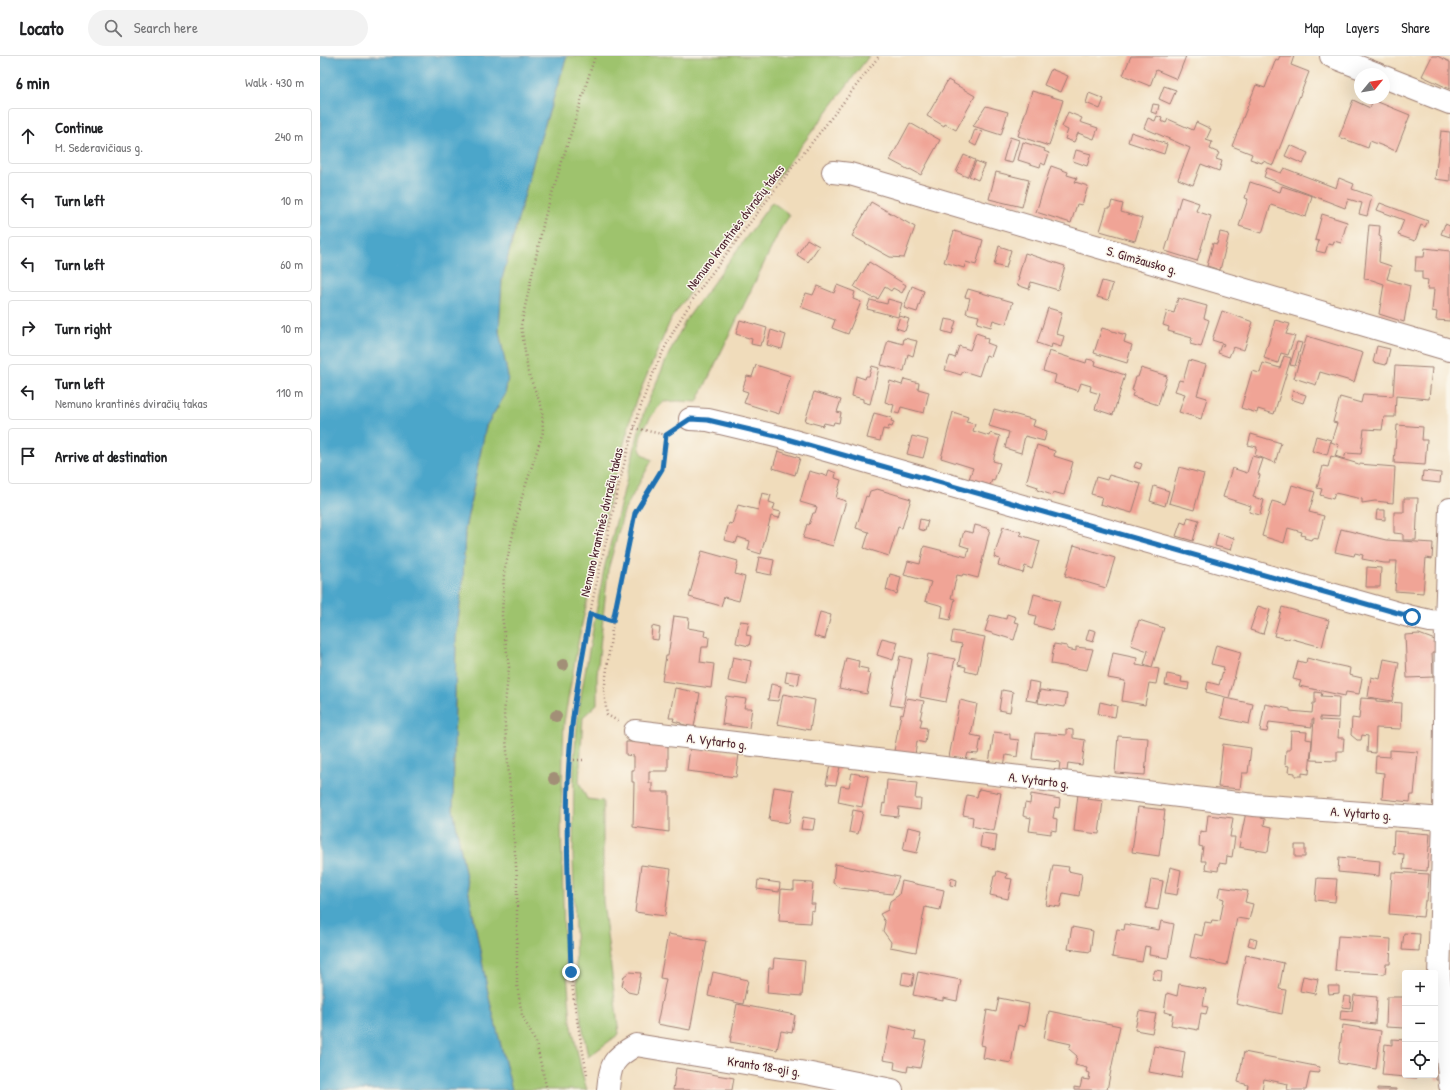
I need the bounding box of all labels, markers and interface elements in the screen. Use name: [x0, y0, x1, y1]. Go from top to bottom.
search box: [88, 10, 368, 46]
text: Locato: [20, 15, 64, 41]
icon: search: [102, 17, 124, 39]
text: Search here: [134, 17, 198, 38]
text: Map: [1304, 18, 1324, 37]
text: Layers: [1346, 18, 1379, 37]
text: Share: [1401, 18, 1430, 37]
north arrow: [1354, 68, 1390, 104]
text: 6 min: [16, 71, 50, 94]
text: Walk · 430 m: [245, 73, 304, 91]
text: Continue: [55, 117, 103, 138]
icon: ahead: [17, 125, 39, 147]
text: 240 m: [274, 127, 303, 145]
text: M. Sederavičiaus g.: [55, 138, 143, 156]
street label: Nemuno krantinės dviračių takas: [682, 161, 788, 293]
icon: left: [17, 189, 39, 211]
text: Turn left: [55, 190, 105, 211]
text: 10 m: [281, 191, 303, 209]
street label: S. Gimžausko g.: [1105, 241, 1180, 279]
icon: left: [17, 253, 39, 275]
text: Turn left: [55, 254, 105, 275]
text: 60 m: [280, 255, 303, 273]
icon: right: [17, 317, 39, 339]
text: Turn right: [55, 318, 111, 339]
text: 10 m: [281, 319, 303, 337]
text: Turn left: [55, 373, 105, 394]
icon: left: [17, 381, 39, 403]
text: 110 m: [276, 383, 303, 401]
text: Nemuno krantinės dviračių takas: [55, 394, 208, 412]
icon: arrive: [17, 445, 39, 467]
text: Arrive at destination: [55, 446, 167, 467]
street label: Nemuno krantinės dviračių takas: [575, 446, 627, 598]
route start: [1403, 608, 1421, 626]
street label: A. Vytarto g.: [686, 728, 748, 754]
street label: A. Vytarto g.: [1008, 767, 1070, 793]
street label: A. Vytarto g.: [1330, 802, 1392, 824]
route end: [562, 963, 580, 981]
map controls: [1402, 970, 1438, 1078]
button: +: [1402, 970, 1438, 1006]
button: −: [1402, 1006, 1438, 1042]
button: locate: [1402, 1042, 1438, 1078]
street label: Kranto 18-oji g.: [726, 1051, 802, 1081]

